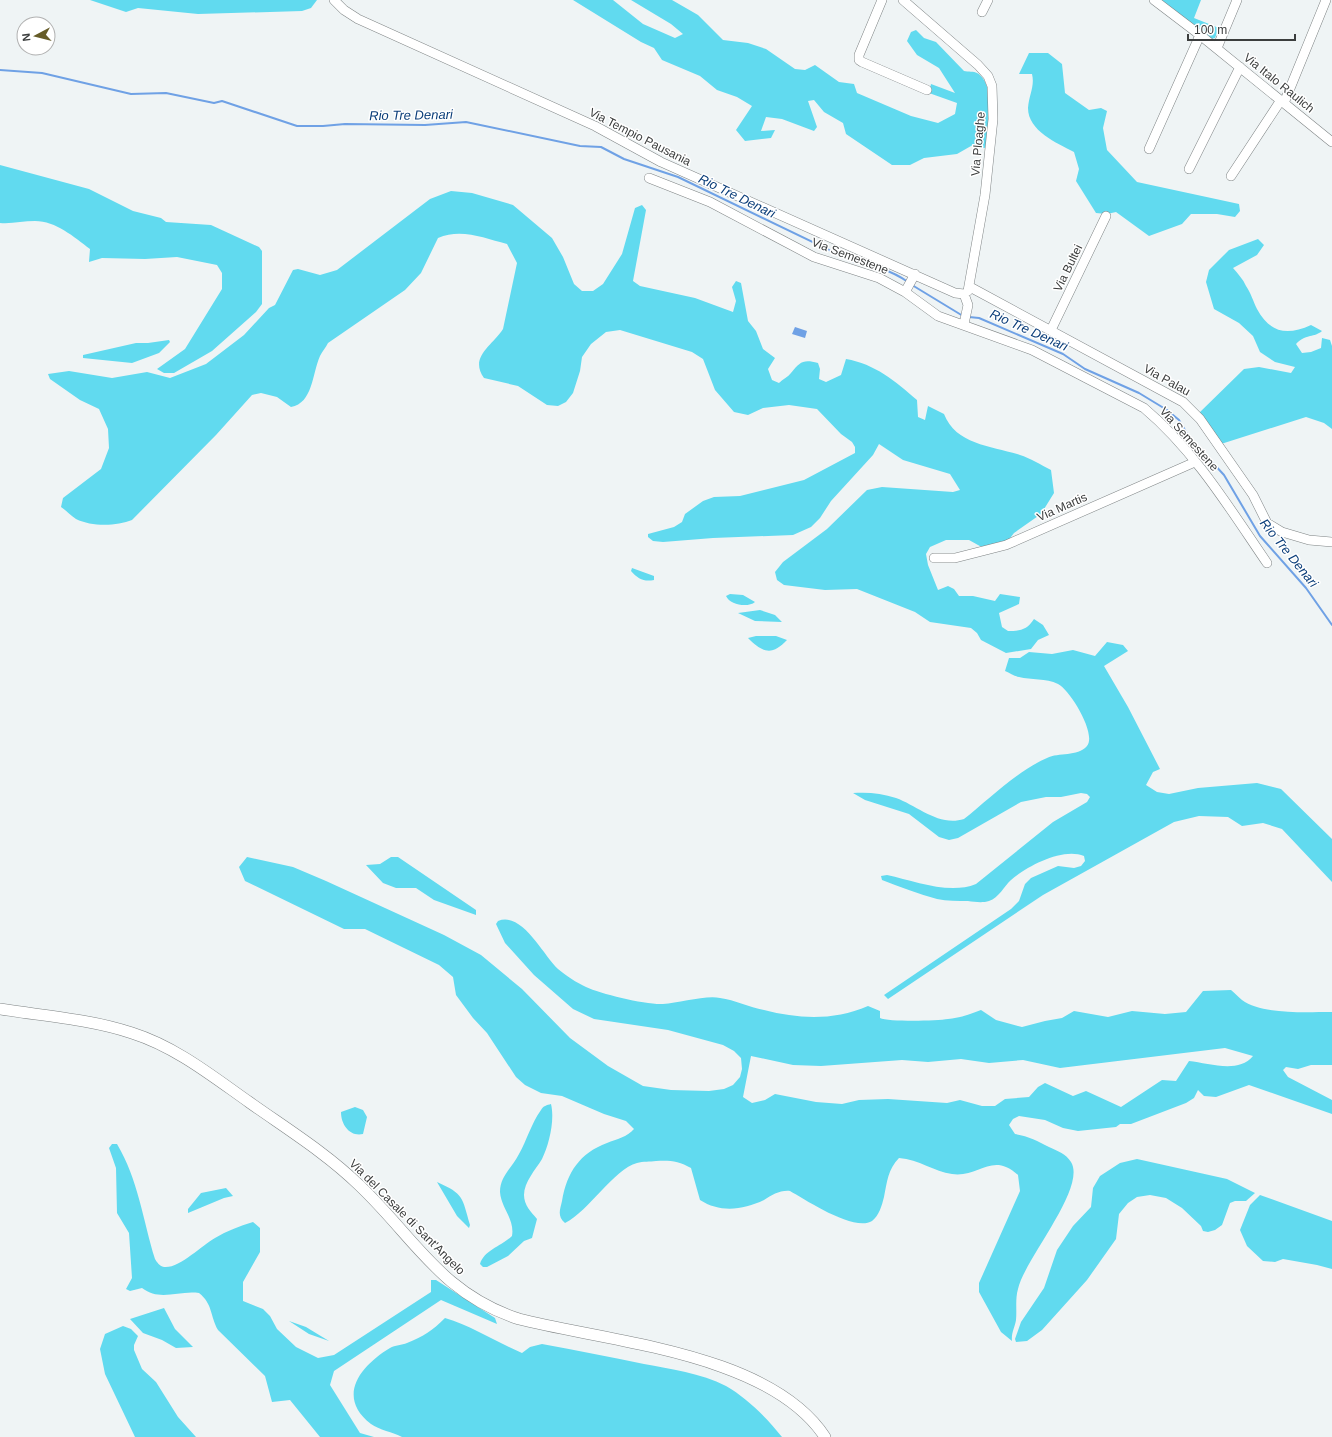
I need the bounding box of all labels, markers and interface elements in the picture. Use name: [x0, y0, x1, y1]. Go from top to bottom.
north arrow: [16, 16, 56, 56]
scale bar: [1188, 16, 1295, 42]
text: 100 m: [1194, 23, 1227, 37]
text: N: [20, 32, 33, 42]
street label: Via Italo Raulich: [1241, 50, 1317, 116]
street label: Via Tempio Pausania: [587, 105, 693, 169]
water label: Rio Tre Denari: [369, 107, 454, 123]
street label: Via Ploaghe: [968, 111, 988, 177]
water label: Rio Tre Denari: [696, 171, 779, 222]
street label: Via Semestene: [810, 235, 891, 277]
street label: Via Bultei: [1051, 242, 1085, 294]
water label: Rio Tre Denari: [988, 306, 1071, 354]
street label: Via Palau: [1141, 361, 1193, 399]
street label: Via Semestene: [1157, 404, 1222, 474]
street label: Via Martis: [1035, 490, 1089, 524]
water label: Rio Tre Denari: [1257, 516, 1322, 591]
street label: Via del Casale di Sant'Angelo: [346, 1156, 468, 1278]

